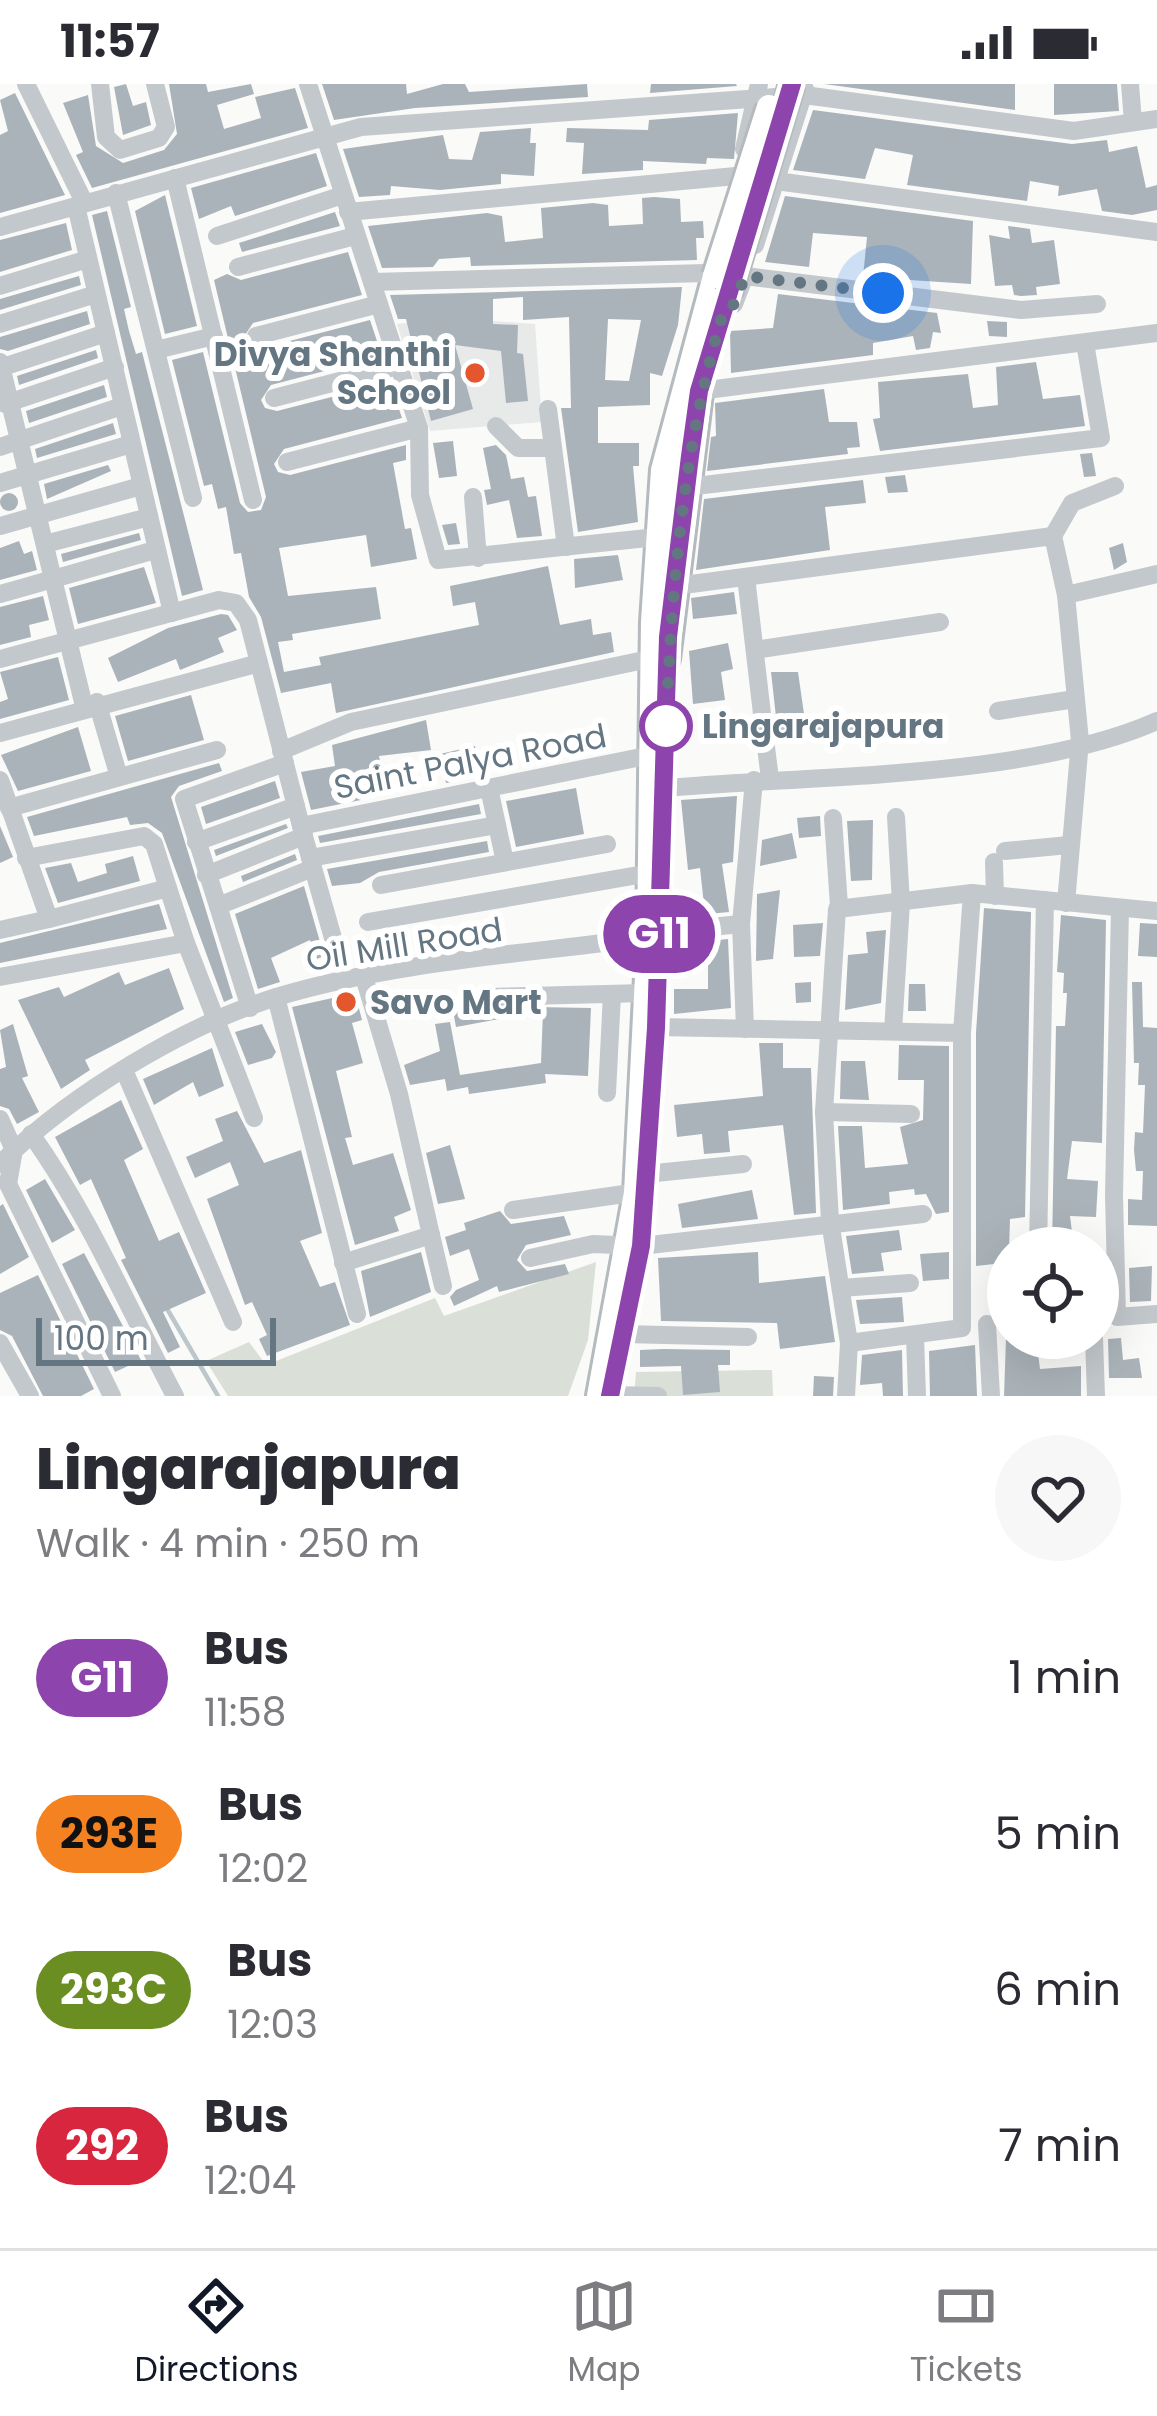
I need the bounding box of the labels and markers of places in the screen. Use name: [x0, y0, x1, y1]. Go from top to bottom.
place label: Divya Shanthi School: [214, 331, 451, 416]
marker: Divya Shanthi School: [462, 360, 488, 386]
marker: Lingarajapura: [641, 701, 691, 751]
place label: Lingarajapura: [702, 703, 944, 750]
place label: Savo Mart: [370, 979, 542, 1026]
marker: Savo Mart: [333, 989, 359, 1015]

